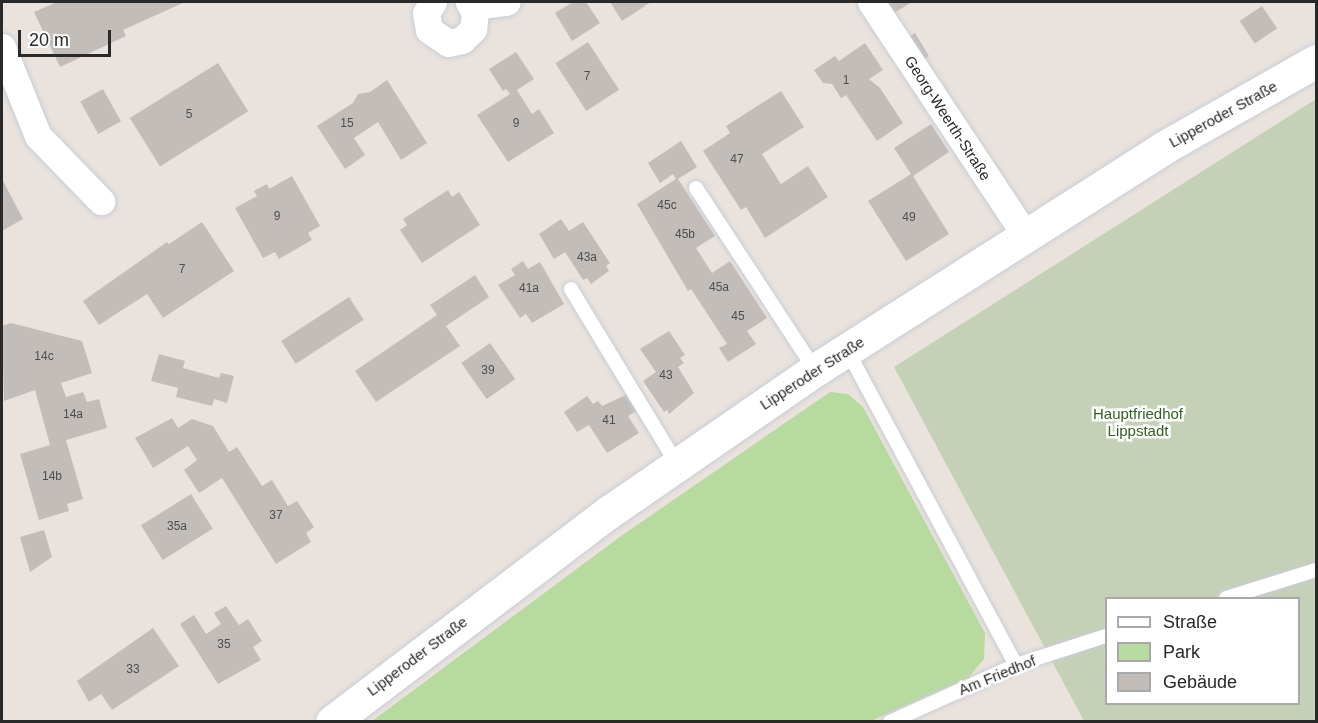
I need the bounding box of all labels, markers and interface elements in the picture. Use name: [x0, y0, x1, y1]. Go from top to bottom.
scale bar: [21, 18, 114, 56]
text: 20 m: [29, 30, 69, 50]
street label: Georg-Weerth-Straße: [901, 52, 995, 184]
house number: 7: [584, 70, 590, 84]
house number: 1: [843, 74, 849, 88]
street label: Lipperoder Straße: [1166, 77, 1280, 151]
house number: 5: [186, 108, 192, 122]
house number: 15: [340, 117, 354, 131]
house number: 9: [513, 117, 519, 131]
house number: 47: [730, 153, 744, 167]
house number: 45c: [657, 199, 677, 213]
house number: 9: [274, 210, 280, 224]
house number: 49: [902, 211, 916, 225]
house number: 45b: [675, 228, 695, 242]
house number: 43a: [577, 251, 597, 265]
house number: 7: [179, 263, 185, 277]
house number: 45a: [709, 281, 729, 295]
house number: 41a: [519, 282, 539, 296]
house number: 45: [731, 310, 745, 324]
street label: Lipperoder Straße: [756, 333, 868, 413]
house number: 14c: [34, 350, 54, 364]
house number: 39: [481, 364, 495, 378]
house number: 43: [659, 369, 673, 383]
park label: Hauptfriedhof Lippstadt: [1093, 404, 1183, 439]
house number: 14a: [63, 408, 83, 422]
house number: 41: [602, 414, 616, 428]
house number: 14b: [42, 470, 62, 484]
house number: 37: [269, 509, 283, 523]
house number: 35a: [167, 520, 187, 534]
legend: [1105, 597, 1300, 705]
street label: Lipperoder Straße: [363, 612, 471, 700]
text: Straße: [1163, 612, 1217, 632]
house number: 35: [217, 638, 231, 652]
text: Park: [1163, 642, 1200, 662]
street label: Am Friedhof: [956, 651, 1038, 699]
house number: 33: [126, 663, 140, 677]
text: Gebäude: [1163, 672, 1237, 692]

